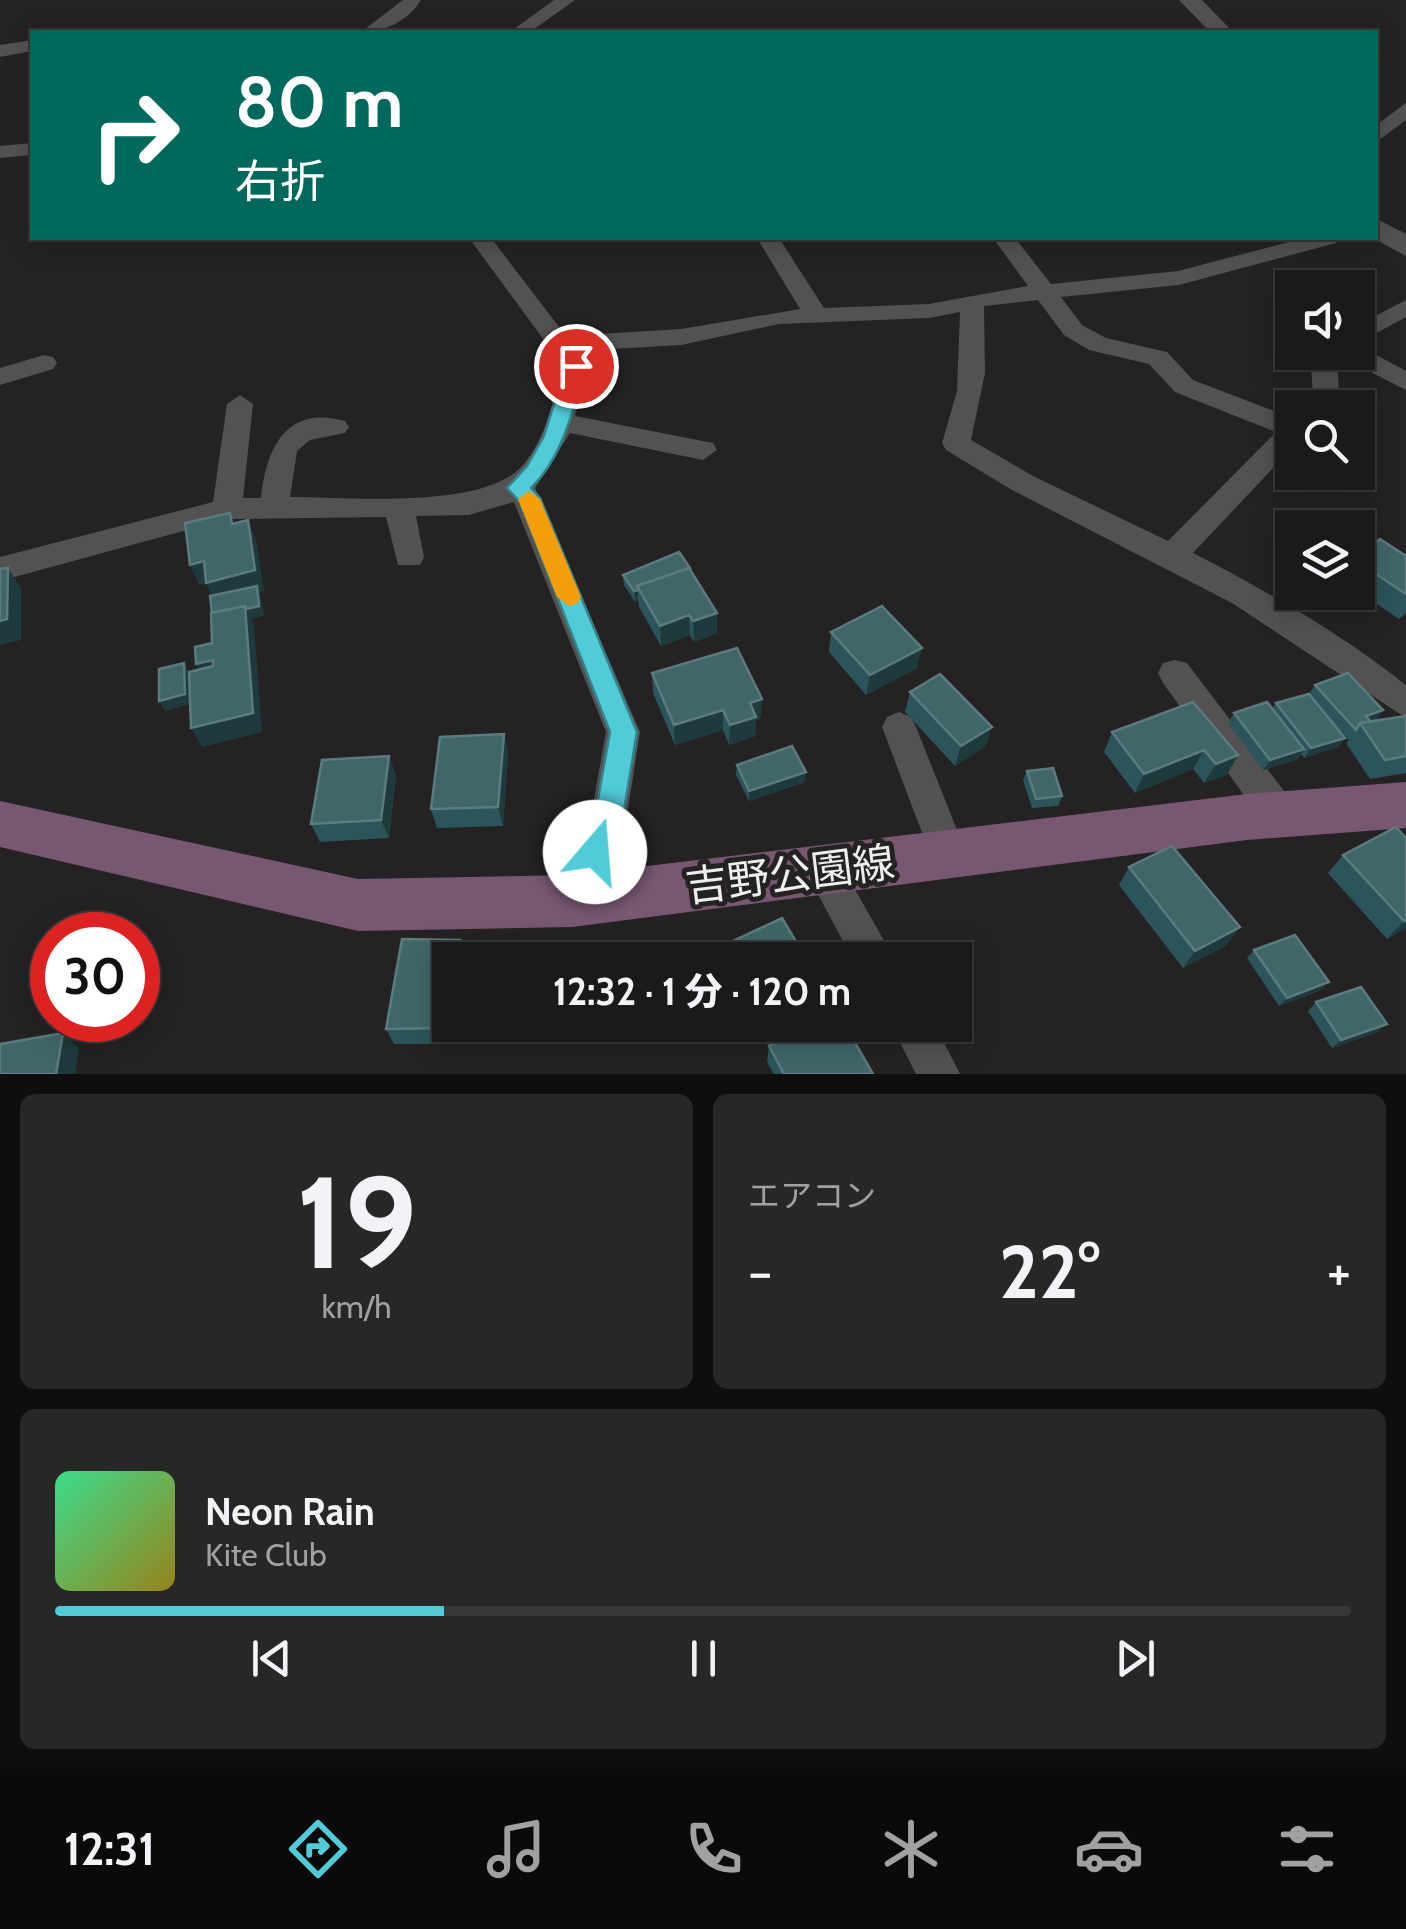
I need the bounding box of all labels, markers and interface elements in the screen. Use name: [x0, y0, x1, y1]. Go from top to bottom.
text: 80 m: [235, 59, 403, 145]
icon: right: [70, 70, 200, 200]
text: 右折: [235, 154, 325, 208]
map controls: [1275, 270, 1375, 610]
button: sound: [1275, 270, 1375, 370]
pin: [534, 324, 619, 409]
icon: arrive: [549, 339, 604, 394]
button: search: [1275, 390, 1375, 490]
button: layers: [1275, 510, 1375, 610]
position arrow: [543, 800, 647, 904]
street label: 吉野公園線: [683, 835, 897, 913]
speed limit sign: 30: [30, 912, 160, 1042]
text: 12:32 · 1 分 · 120 m: [553, 968, 851, 1015]
text: 19: [296, 1143, 417, 1301]
text: エアコン: [748, 1176, 876, 1215]
text: 22°: [999, 1226, 1100, 1317]
text: −: [748, 1238, 772, 1305]
text: +: [1327, 1238, 1351, 1305]
text: km/h: [321, 1287, 392, 1326]
text: Neon Rain: [205, 1488, 375, 1535]
text: Kite Club: [205, 1535, 327, 1574]
icon: previous: [244, 1631, 299, 1686]
icon: pause: [676, 1631, 731, 1686]
icon: next: [1108, 1631, 1163, 1686]
icon: directions: [283, 1814, 353, 1884]
icon: music: [481, 1814, 551, 1884]
icon: phone: [679, 1814, 749, 1884]
icon: climate: [876, 1814, 946, 1884]
icon: car: [1074, 1814, 1144, 1884]
icon: filters: [1272, 1814, 1342, 1884]
text: 12:31: [64, 1822, 155, 1876]

